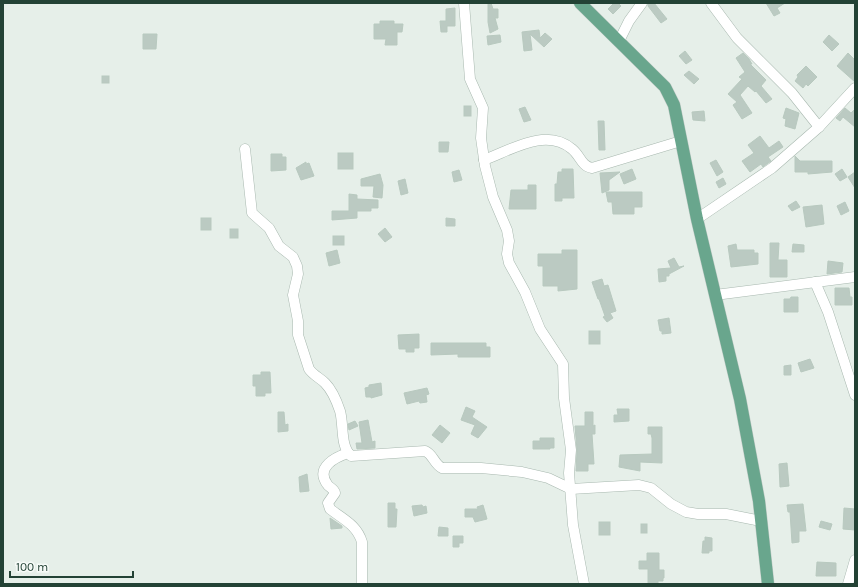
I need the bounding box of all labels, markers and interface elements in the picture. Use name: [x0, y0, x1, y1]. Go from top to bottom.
scale bar: [10, 553, 133, 579]
text: 100 m: [16, 560, 48, 574]

